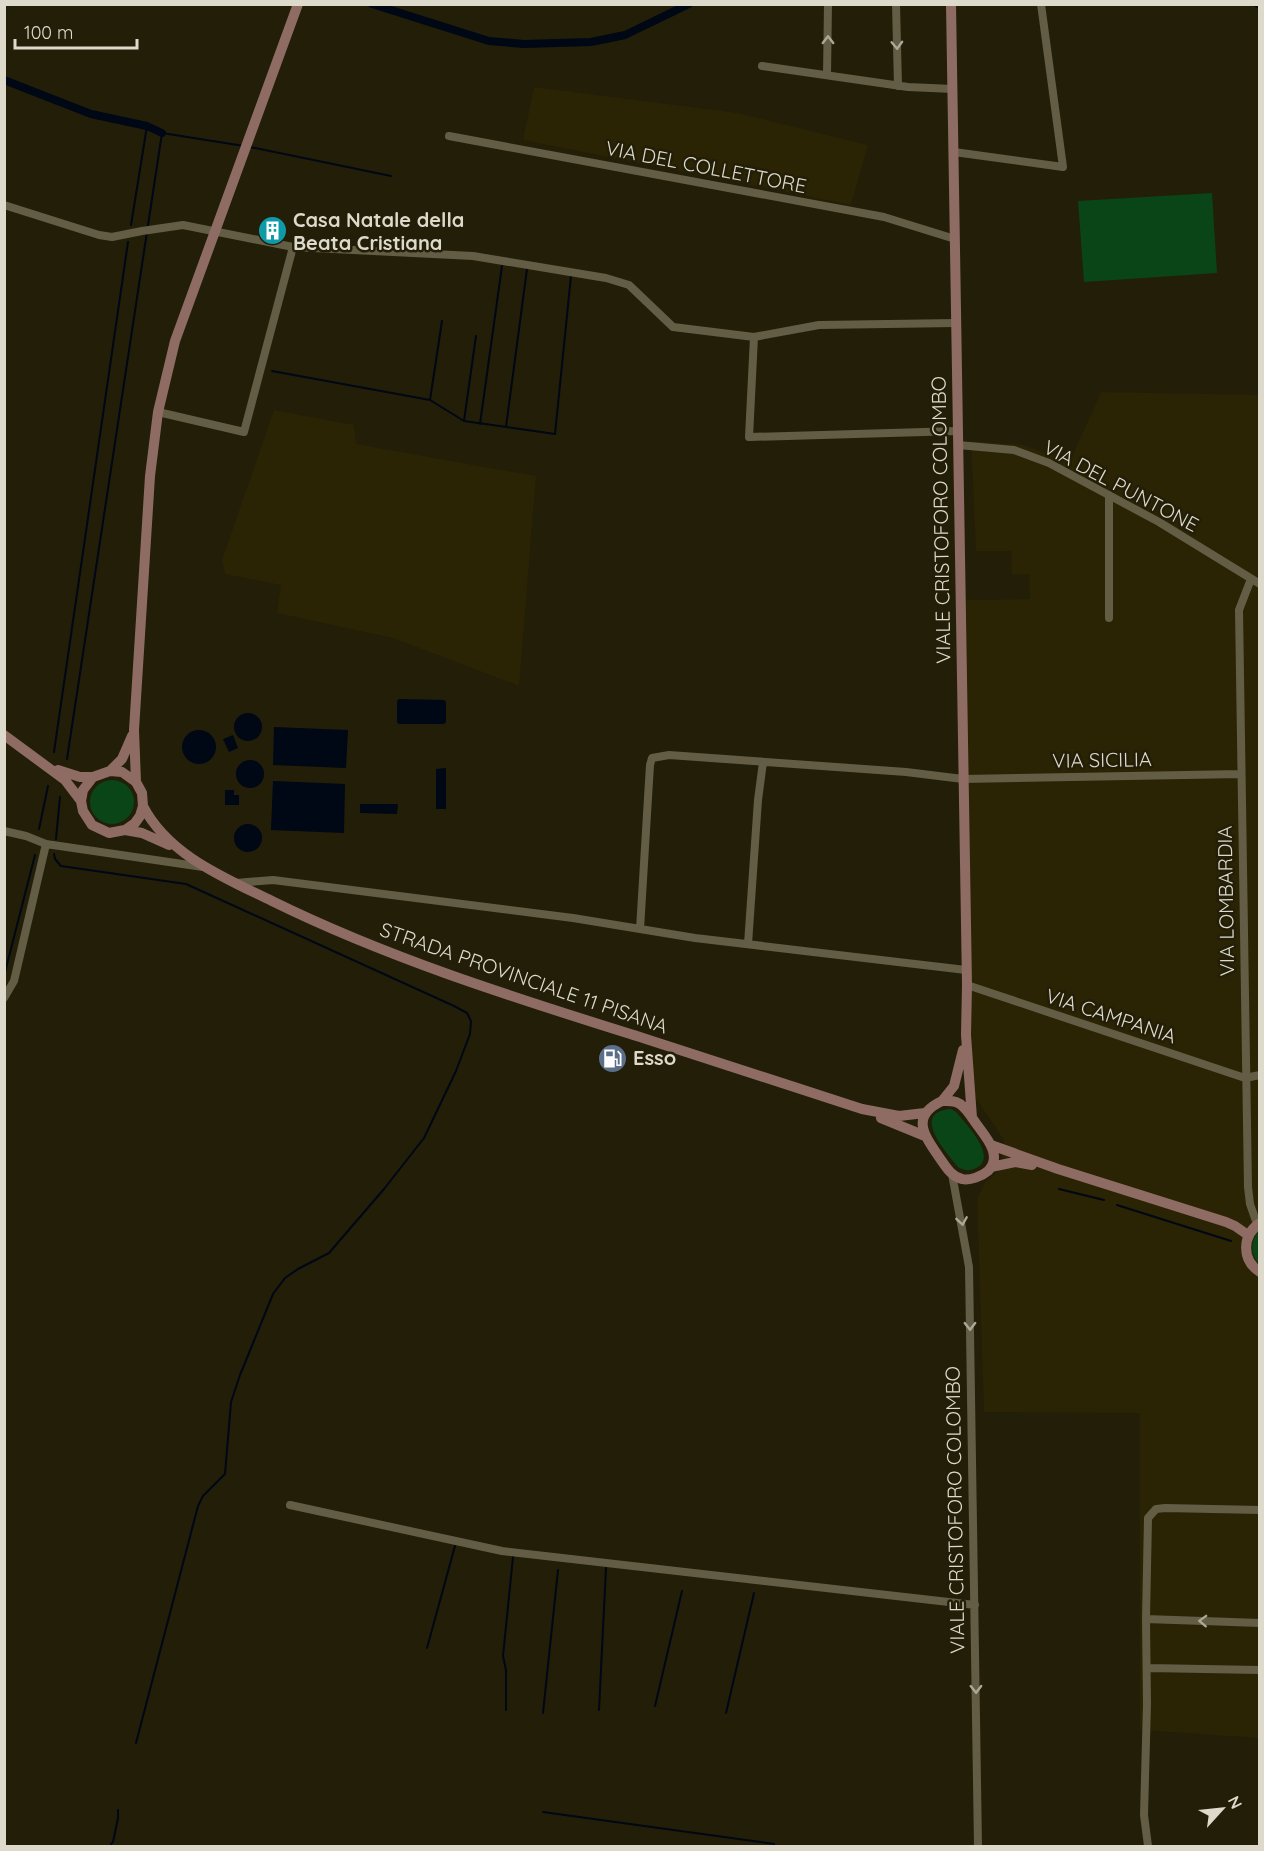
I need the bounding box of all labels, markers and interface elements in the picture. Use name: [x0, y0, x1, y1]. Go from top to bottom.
scale bar: [15, 12, 136, 50]
text: 100 m: [24, 21, 73, 44]
one-way arrow: [821, 35, 834, 44]
one-way arrow: [891, 41, 903, 50]
street label: VIA DEL COLLETTORE: [604, 135, 809, 198]
place label: Casa Natale della Beata Cristiana: [293, 207, 464, 255]
building icon: Casa Natale della Beata Cristiana: [256, 215, 288, 247]
street label: VIALE CRISTOFORO COLOMBO: [925, 376, 956, 664]
street label: VIA DEL PUNTONE: [1039, 434, 1203, 537]
street label: VIA SICILIA: [1052, 746, 1152, 773]
street label: VIA LOMBARDIA: [1212, 825, 1239, 977]
street label: STRADA PROVINCIALE 11 PISANA: [377, 916, 671, 1039]
street label: VIA CAMPANIA: [1043, 983, 1180, 1048]
fuel station icon: Esso: [596, 1042, 628, 1074]
place label: Esso: [633, 1045, 676, 1070]
one-way arrow: [955, 1216, 967, 1225]
one-way arrow: [964, 1321, 977, 1330]
street label: VIALE CRISTOFORO COLOMBO: [939, 1366, 970, 1654]
one-way arrow: [1198, 1614, 1207, 1627]
one-way arrow: [970, 1684, 982, 1693]
north arrow: [1192, 1779, 1252, 1839]
text: N: [1224, 1792, 1247, 1812]

